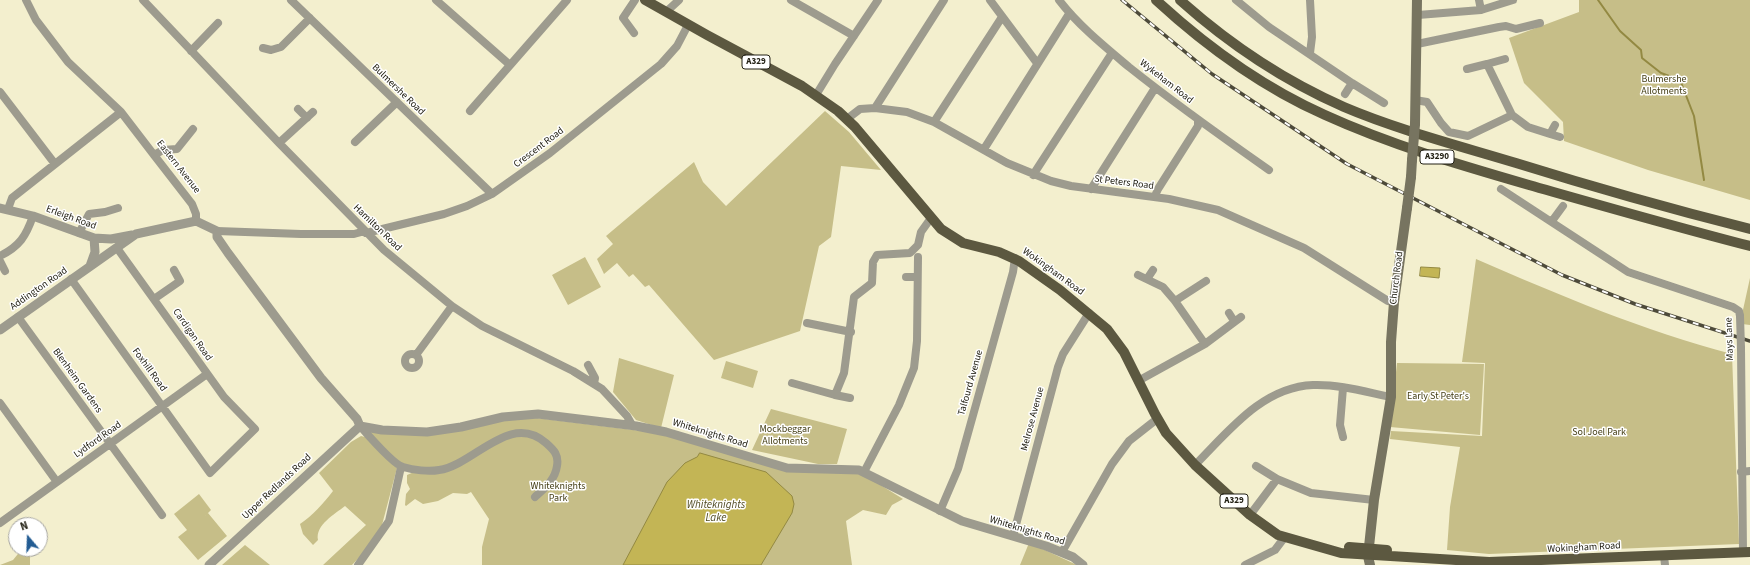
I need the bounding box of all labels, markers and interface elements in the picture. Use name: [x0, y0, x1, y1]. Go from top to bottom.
road number: A329: [742, 55, 770, 69]
street label: Wykeham Road: [1137, 57, 1195, 107]
street label: Bulmershe Road: [369, 62, 427, 118]
park label: Bulmershe Allotments: [1641, 74, 1687, 98]
street label: Crescent Road: [511, 125, 567, 171]
street label: Eastern Avenue: [153, 138, 203, 196]
road number: A3290: [1420, 150, 1454, 164]
street label: St Peters Road: [1093, 173, 1155, 193]
street label: Hamilton Road: [350, 202, 404, 254]
street label: Erleigh Road: [44, 203, 98, 233]
street label: Wokingham Road: [1020, 246, 1086, 298]
street label: Church Road: [1388, 251, 1406, 305]
street label: Addington Road: [8, 265, 70, 313]
street label: Cardigan Road: [170, 307, 214, 363]
street label: Mays Lane: [1723, 317, 1737, 361]
street label: Blenheim Gardens: [50, 346, 104, 416]
street label: Foxhill Road: [129, 346, 169, 394]
street label: Talfourd Avenue: [956, 349, 986, 417]
street label: Melrose Avenue: [1019, 386, 1047, 452]
park label: Early St Peter's: [1407, 391, 1469, 403]
street label: Whiteknights Road: [671, 417, 749, 451]
street label: Lydford Road: [72, 419, 124, 461]
park label: Mockbeggar Allotments: [759, 424, 811, 448]
park label: Sol Joel Park: [1572, 427, 1626, 439]
street label: Upper Redlands Road: [240, 452, 314, 522]
park label: Whiteknights Park: [531, 481, 585, 504]
road number: A329: [1220, 494, 1248, 508]
water label: Whiteknights Lake: [687, 499, 745, 525]
street label: Whiteknights Road: [988, 514, 1066, 548]
north arrow: [8, 517, 48, 557]
text: N: [18, 518, 30, 534]
street label: Wokingham Road: [1547, 540, 1621, 556]

